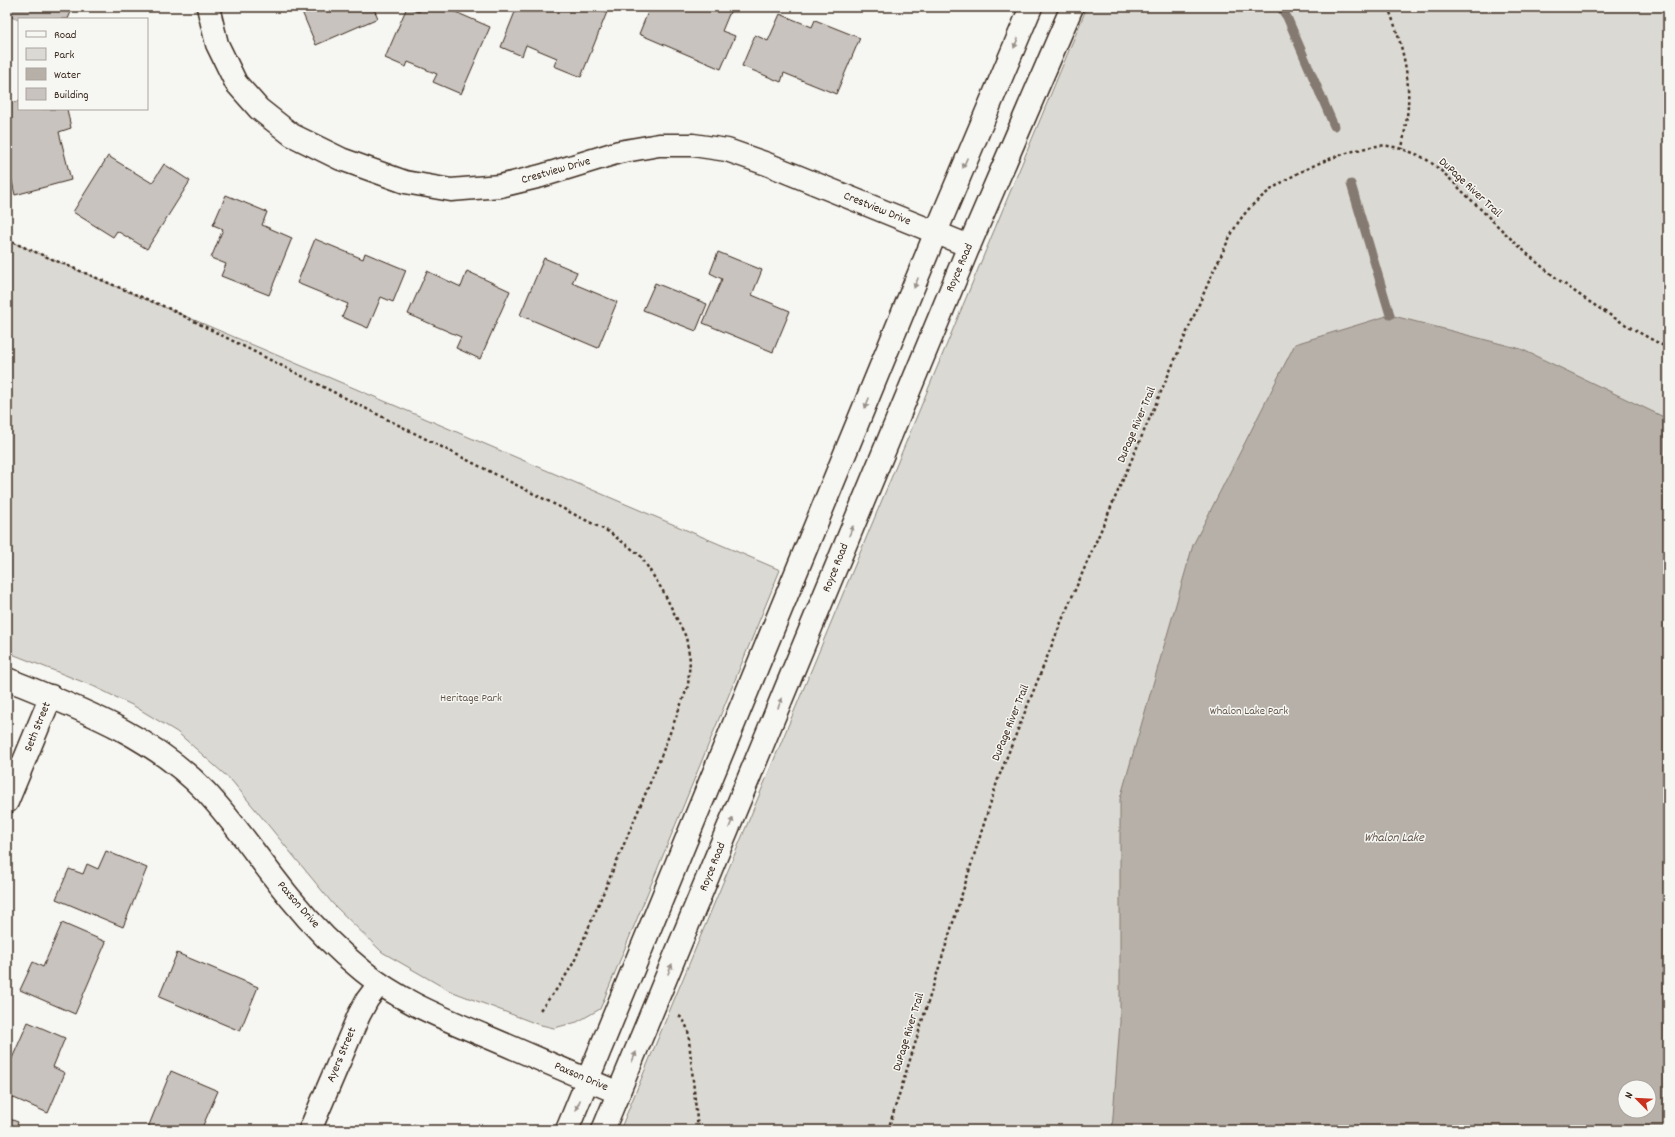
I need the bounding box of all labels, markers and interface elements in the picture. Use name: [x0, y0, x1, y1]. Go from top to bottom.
legend: [18, 18, 148, 110]
text: Road: [54, 27, 76, 44]
one-way arrow: [1012, 37, 1019, 49]
text: Park: [54, 47, 75, 64]
text: Water: [54, 67, 81, 84]
text: Building: [54, 87, 89, 104]
street label: Crestview Drive: [519, 153, 593, 189]
street label: DuPage River Trail: [1435, 154, 1506, 222]
one-way arrow: [962, 157, 968, 169]
street label: Crestview Drive: [841, 188, 913, 230]
street label: Royce Road: [942, 241, 978, 295]
one-way arrow: [912, 277, 919, 289]
street label: DuPage River Trail: [1113, 384, 1161, 466]
one-way arrow: [863, 398, 869, 410]
one-way arrow: [848, 526, 854, 537]
street label: Royce Road: [819, 541, 853, 595]
street label: DuPage River Trail: [988, 682, 1034, 764]
park label: Heritage Park: [440, 690, 502, 707]
one-way arrow: [778, 697, 784, 709]
street label: Seth Street: [20, 699, 56, 754]
park label: Whalon Lake Park: [1210, 703, 1288, 720]
one-way arrow: [728, 817, 734, 829]
water label: Whalon Lake: [1364, 829, 1425, 848]
street label: Royce Road: [696, 840, 730, 894]
street label: Paxson Drive: [273, 878, 323, 932]
one-way arrow: [668, 963, 674, 975]
street label: DuPage River Trail: [889, 991, 929, 1073]
street label: Ayers Street: [323, 1024, 361, 1085]
one-way arrow: [631, 1051, 637, 1062]
street label: Paxson Drive: [551, 1058, 611, 1096]
north arrow: [1617, 1079, 1657, 1119]
text: N: [1621, 1089, 1638, 1101]
one-way arrow: [574, 1099, 580, 1111]

